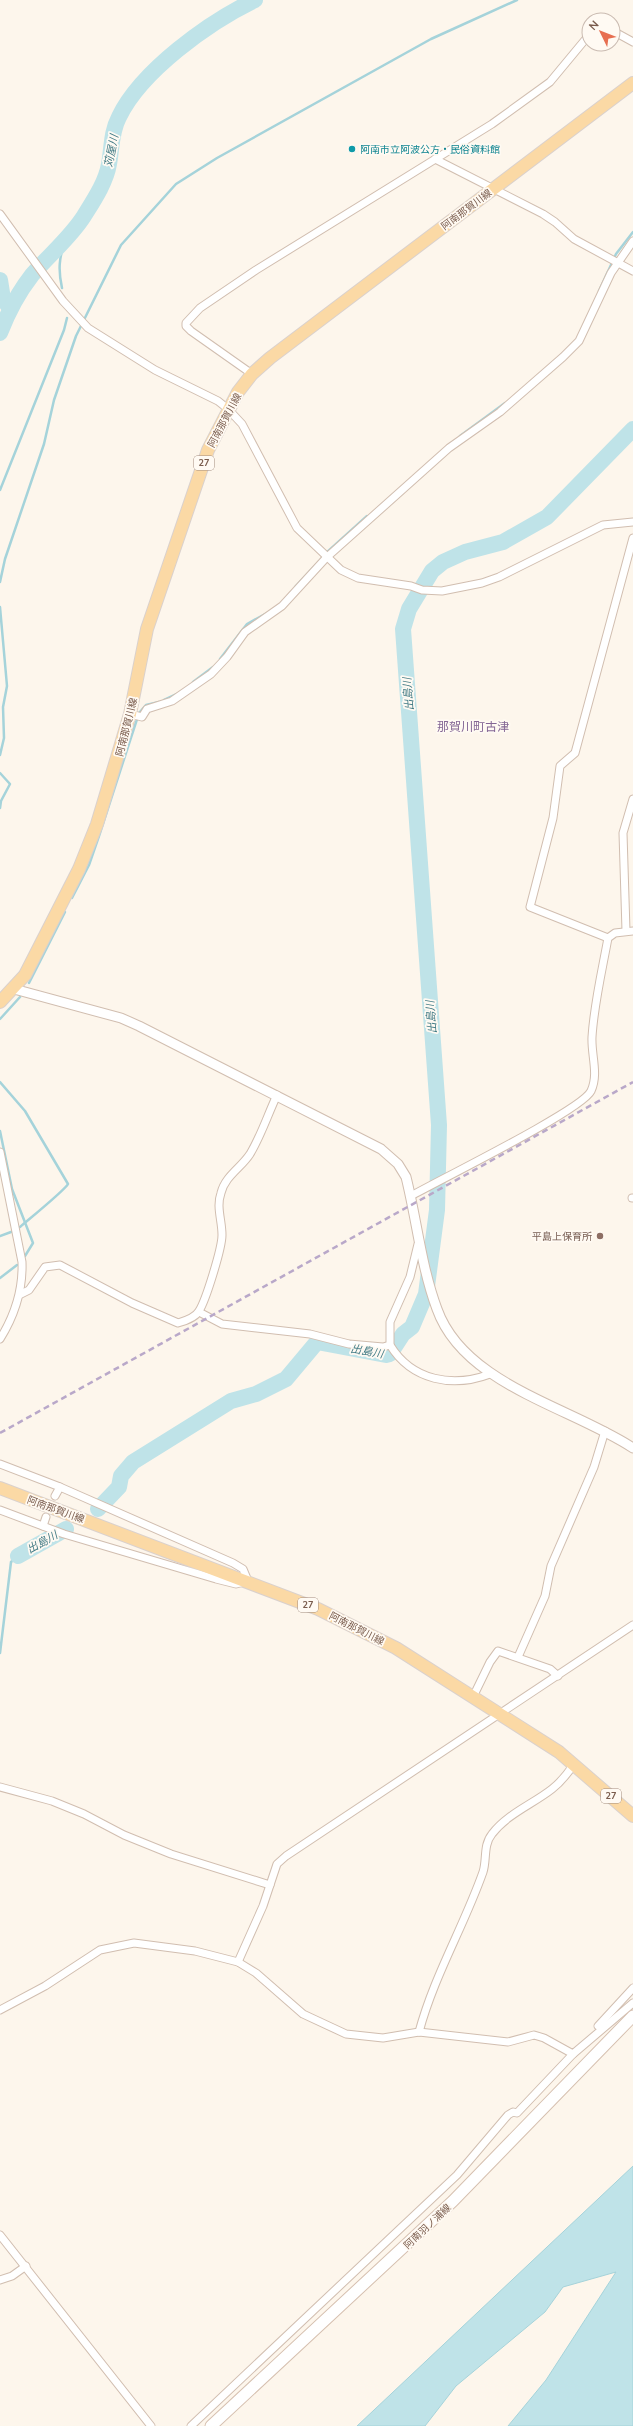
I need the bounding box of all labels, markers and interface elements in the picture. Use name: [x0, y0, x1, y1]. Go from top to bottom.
north arrow: [581, 12, 621, 52]
text: N: [586, 17, 602, 33]
water label: 苅屋川: [101, 132, 121, 169]
place label: 阿南市立阿波公方・民俗資料館: [360, 143, 500, 156]
marker: 阿南市立阿波公方・民俗資料館: [347, 144, 357, 154]
street label: 阿南那賀川線: [438, 186, 494, 233]
street label: 阿南那賀川線: [205, 391, 244, 450]
road number: 27: [194, 456, 214, 470]
water label: 出島川: [400, 676, 416, 711]
street label: 阿南那賀川線: [113, 696, 140, 758]
district label: 那賀川町古津: [437, 719, 509, 734]
water label: 出島川: [423, 999, 439, 1034]
place label: 平島上保育所: [532, 1230, 592, 1243]
marker: 平島上保育所: [595, 1231, 605, 1241]
water label: 出島川: [350, 1341, 385, 1361]
street label: 阿南那賀川線: [25, 1493, 86, 1526]
water label: 出島川: [24, 1527, 61, 1556]
road number: 27: [298, 1598, 318, 1612]
street label: 阿南那賀川線: [327, 1609, 386, 1648]
road number: 27: [601, 1789, 621, 1803]
street label: 阿南羽ノ浦線: [401, 2201, 454, 2252]

